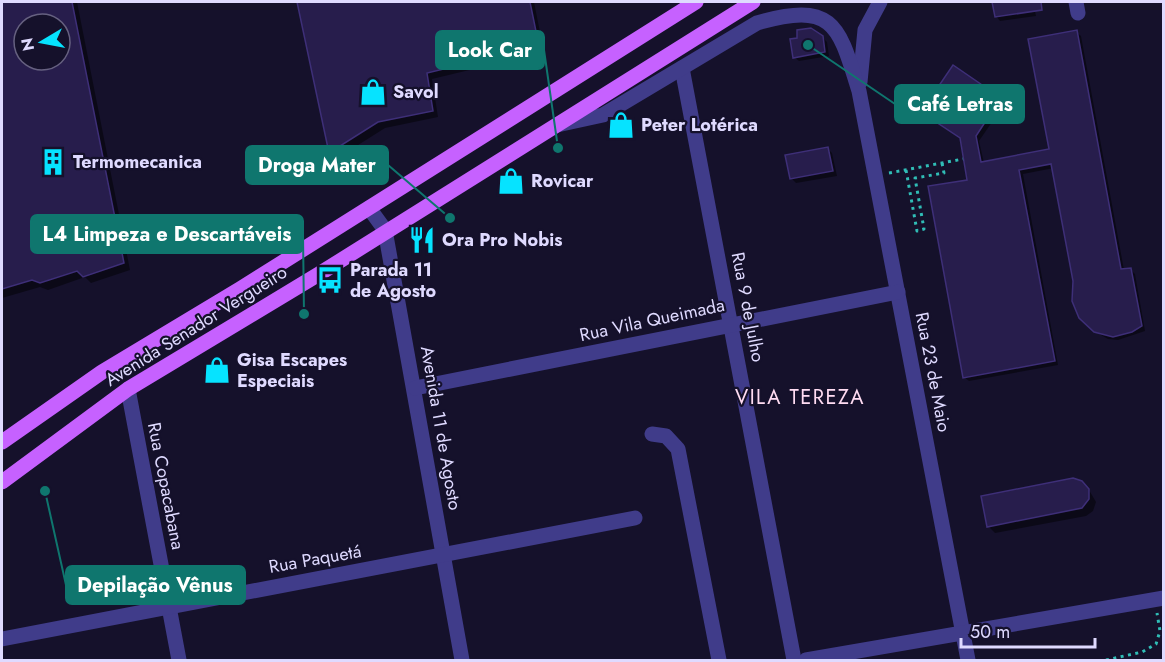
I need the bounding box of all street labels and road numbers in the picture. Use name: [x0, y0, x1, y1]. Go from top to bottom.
street label: Rua 9 de Julho: [725, 250, 771, 364]
street label: Avenida Senador Vergueiro: [100, 259, 292, 393]
street label: Rua Vila Queimada: [577, 292, 727, 348]
street label: Rua 23 de Maio: [909, 310, 957, 434]
street label: Avenida 11 de Agosto: [414, 344, 468, 512]
street label: Rua Copacabana: [141, 420, 191, 552]
street label: Rua Paquetá: [267, 538, 363, 580]

